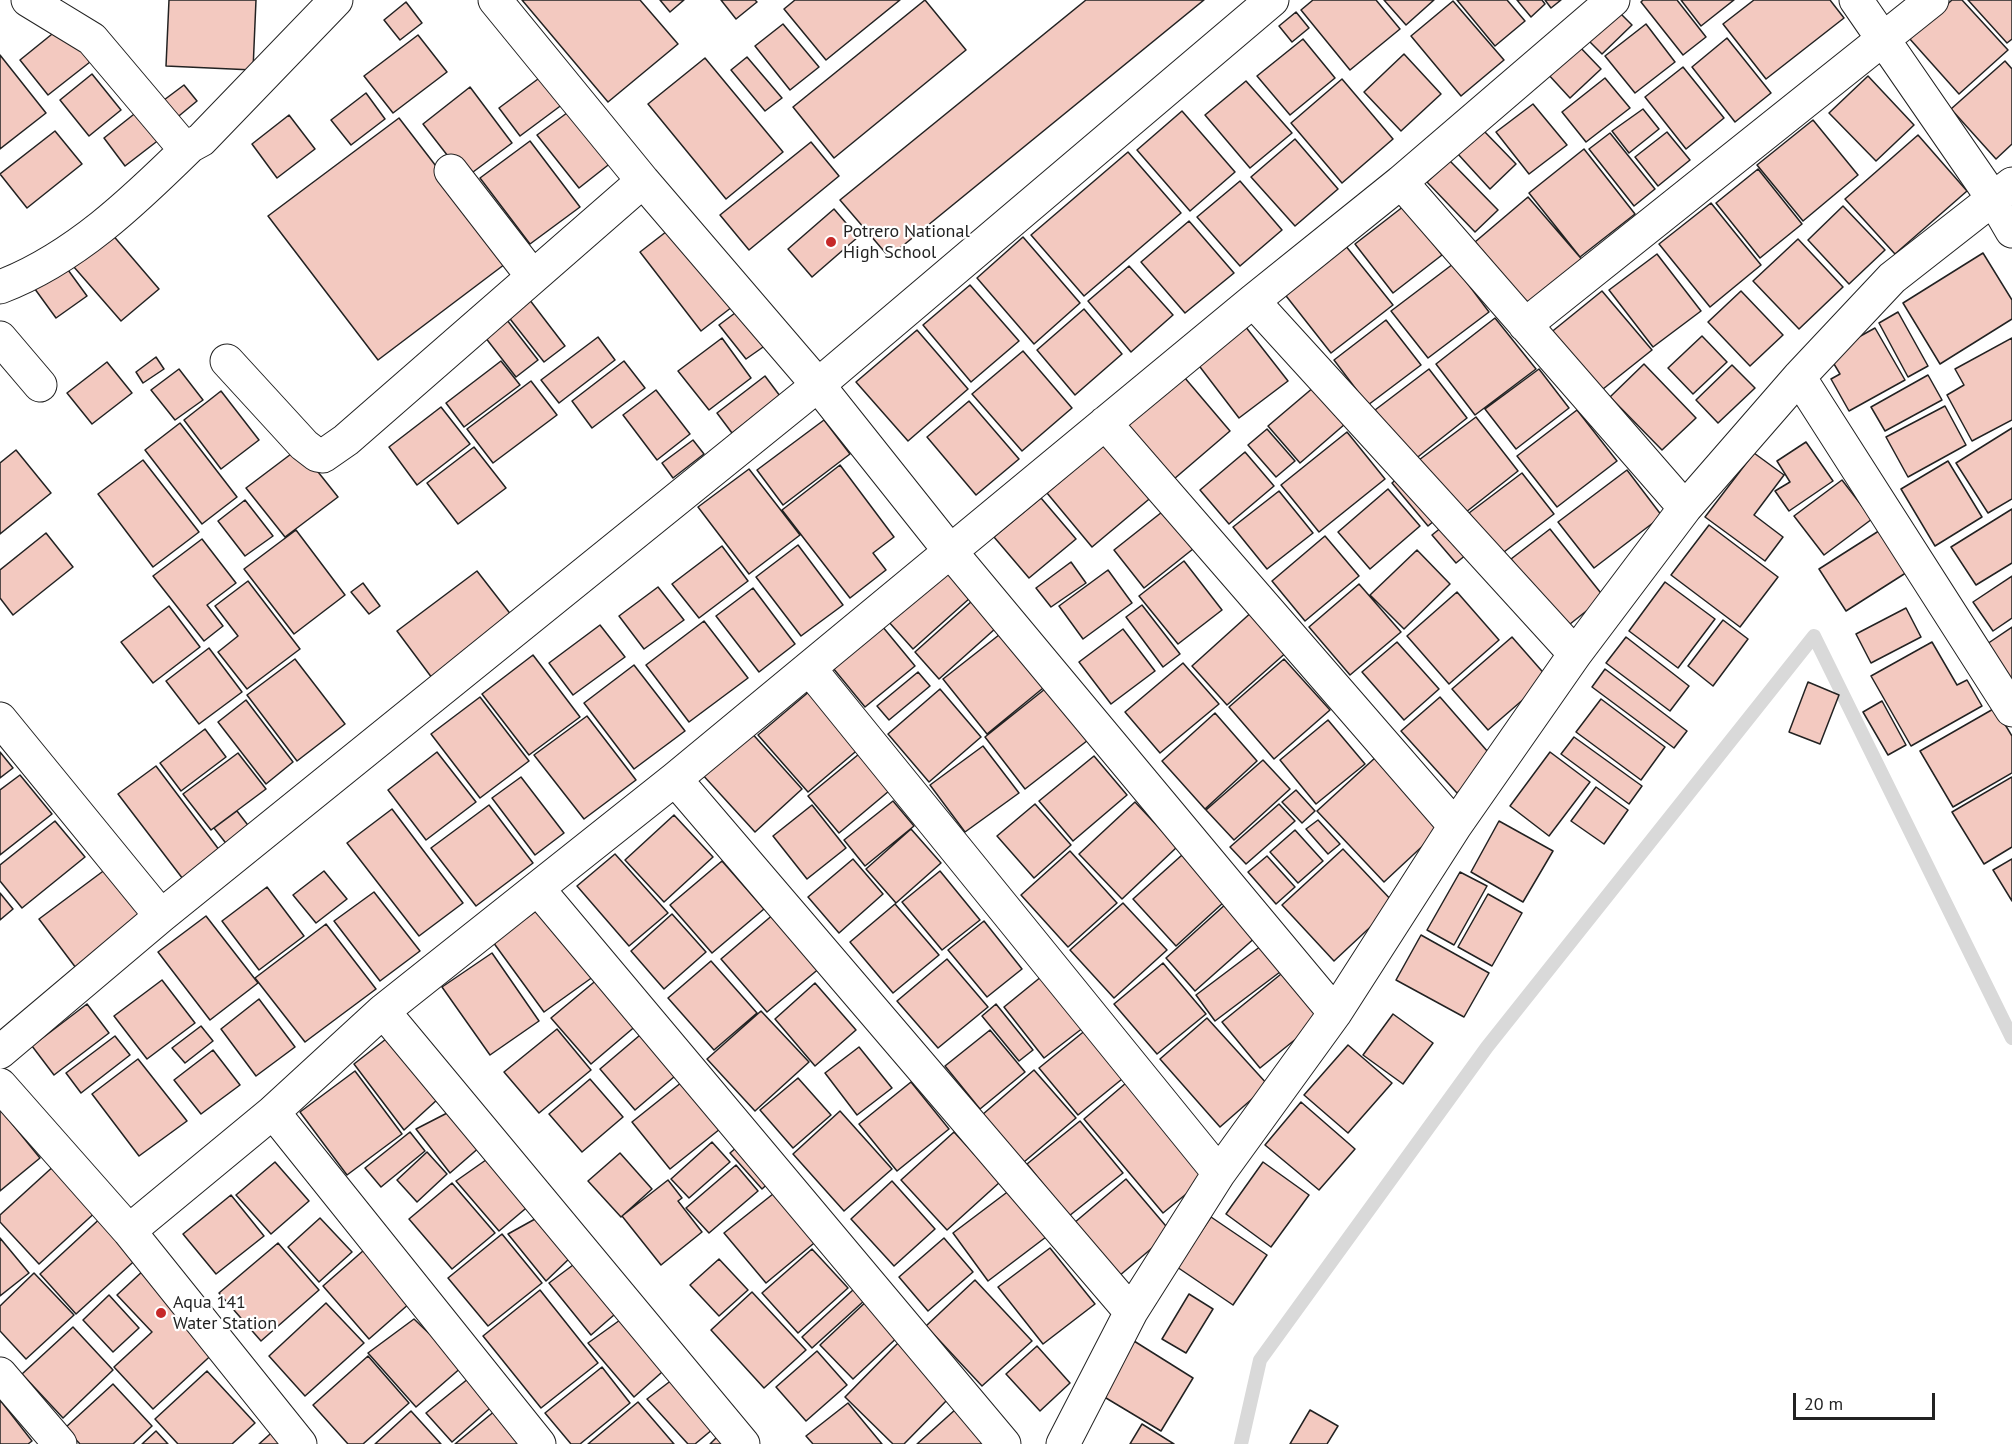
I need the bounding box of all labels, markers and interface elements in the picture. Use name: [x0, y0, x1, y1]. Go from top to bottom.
place label: Potrero National High School: [843, 221, 970, 264]
marker: Potrero National High School: [824, 235, 838, 249]
place label: Aqua 141 Water Station: [173, 1292, 277, 1334]
marker: Aqua 141 Water Station: [154, 1306, 168, 1320]
scale bar: [1796, 1381, 1938, 1419]
text: 20 m: [1804, 1392, 1843, 1415]

